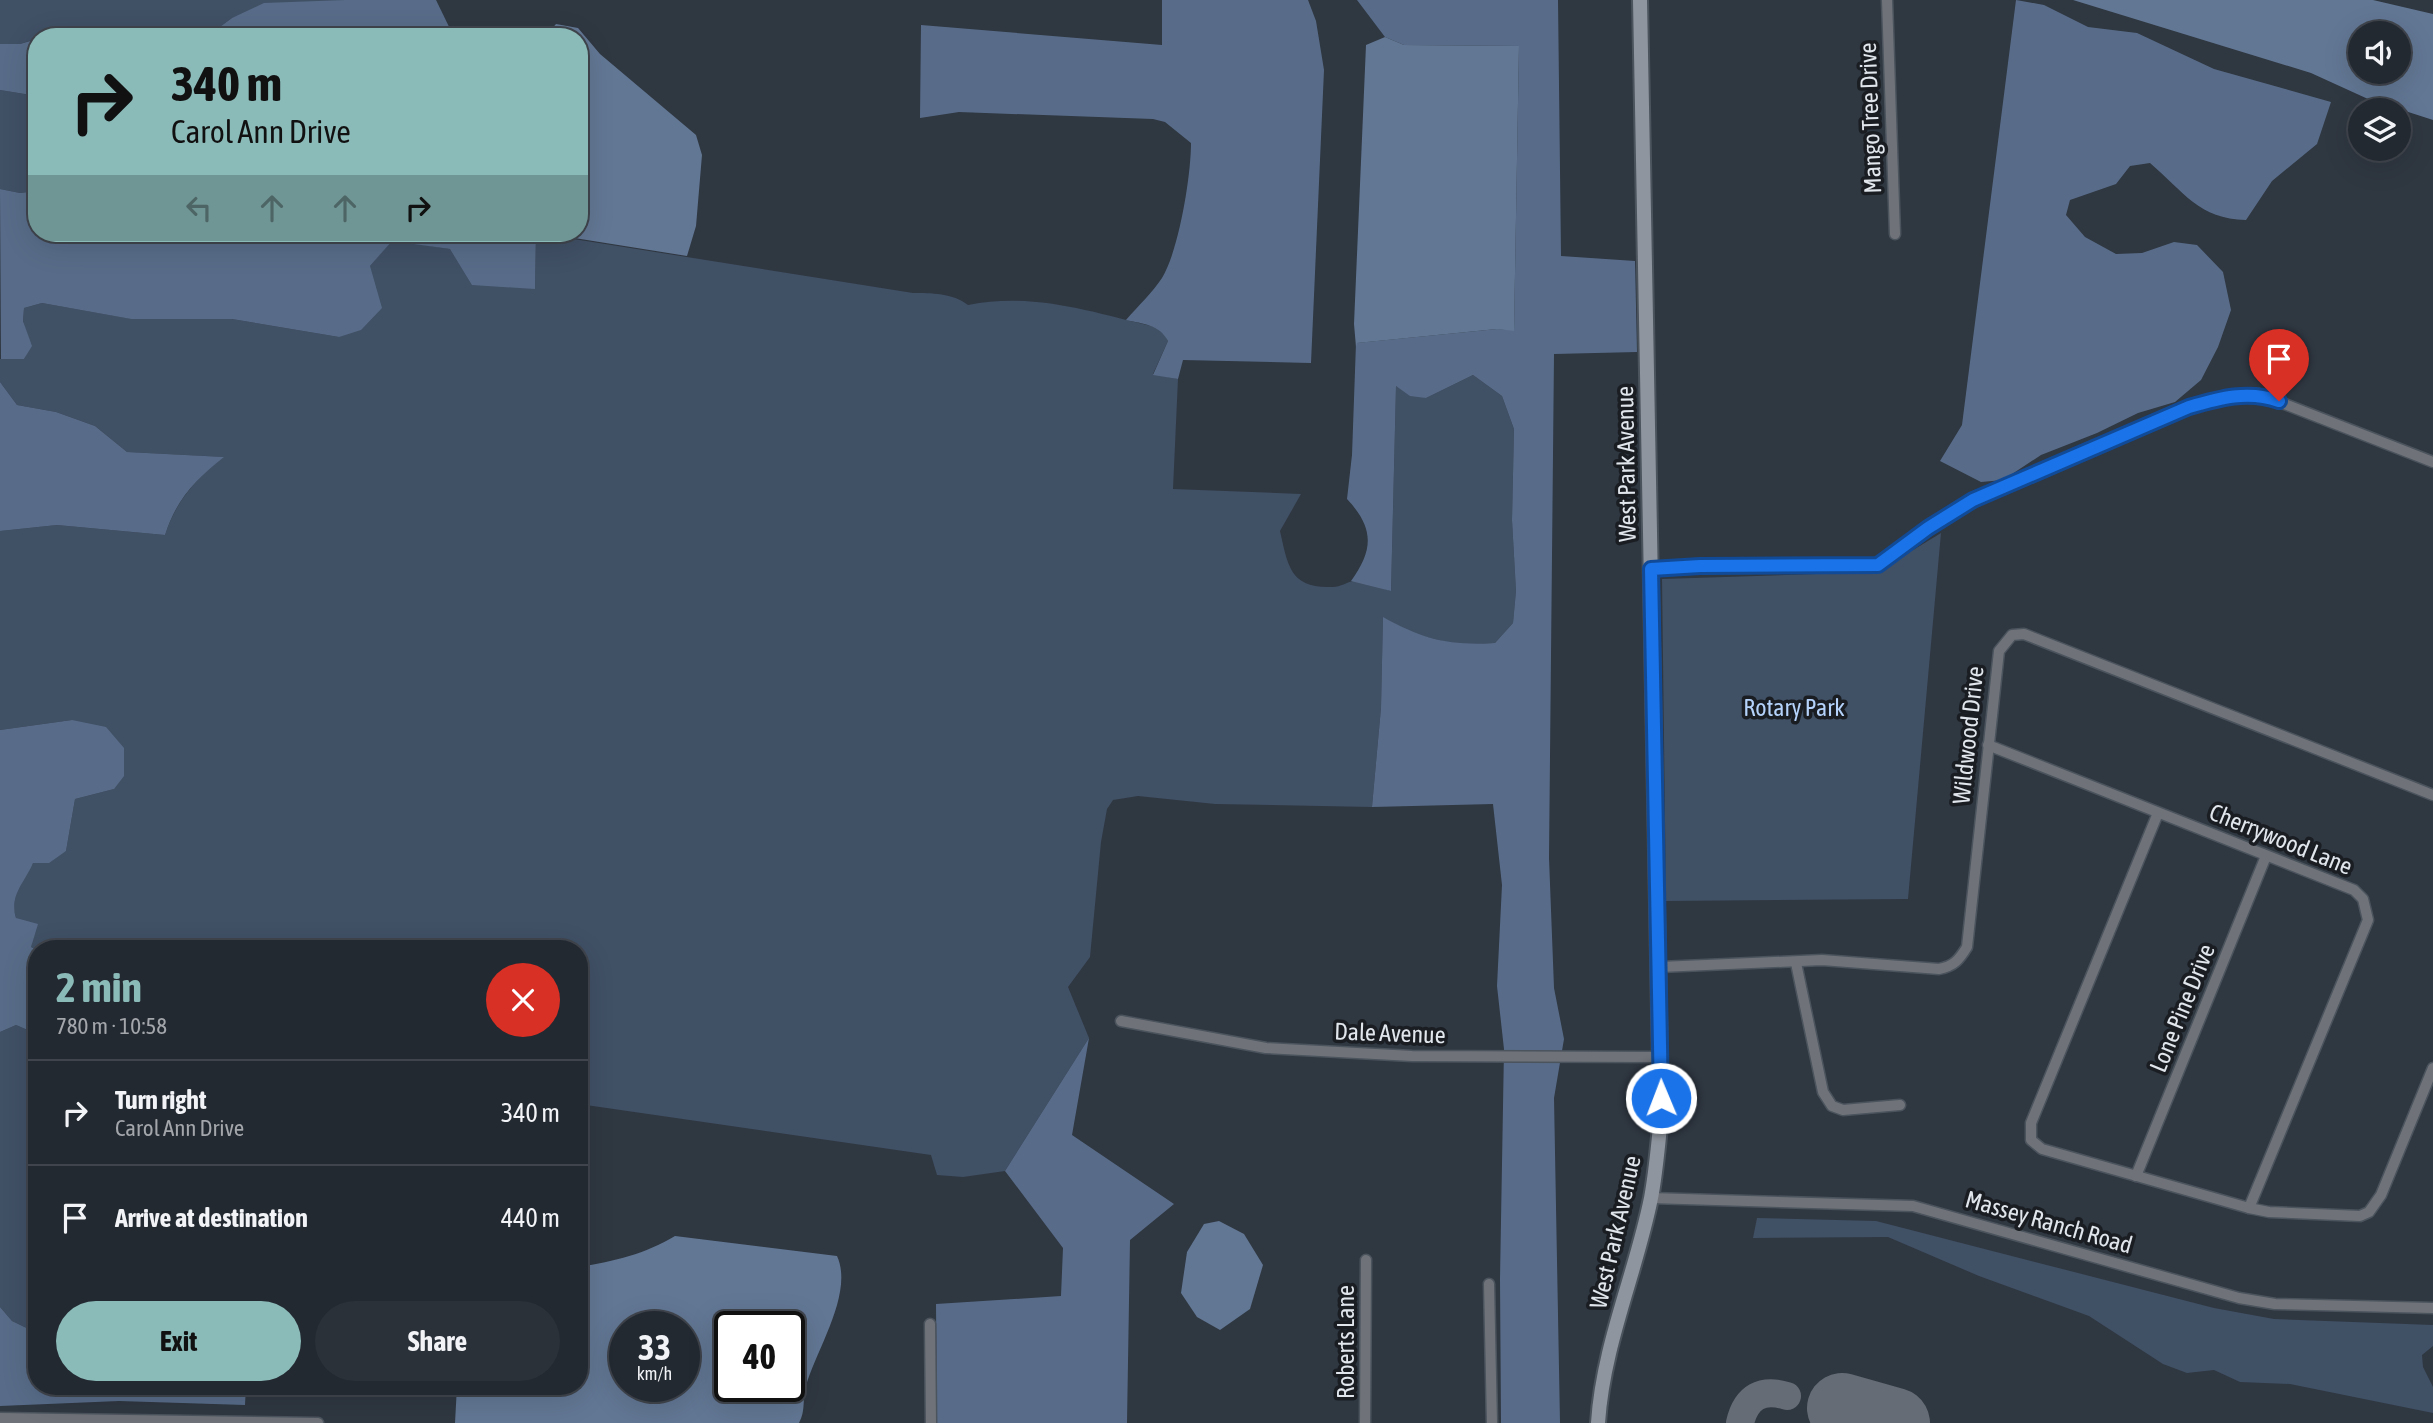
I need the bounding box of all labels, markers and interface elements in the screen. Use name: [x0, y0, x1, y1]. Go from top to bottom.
map controls: [2348, 21, 2411, 161]
button: sound: [2348, 21, 2411, 84]
street label: Mango Tree Drive: [1854, 42, 1886, 194]
text: 340 m: [171, 55, 282, 111]
icon: right: [56, 56, 147, 147]
button: layers: [2348, 98, 2411, 161]
text: Carol Ann Drive: [171, 113, 351, 150]
icon: left: [180, 189, 218, 227]
icon: ahead: [253, 189, 291, 227]
icon: ahead: [326, 189, 364, 227]
icon: right: [399, 189, 437, 227]
pin: [2249, 329, 2309, 401]
icon: arrive: [2260, 340, 2298, 378]
street label: West Park Avenue: [1611, 386, 1641, 542]
street label: Wildwood Drive: [1947, 665, 1989, 805]
park label: Rotary Park: [1743, 694, 1845, 721]
street label: Cherrywood Lane: [2206, 798, 2356, 880]
street label: Lone Pine Drive: [2144, 940, 2220, 1076]
text: 2 min: [56, 963, 142, 1011]
button: close: [486, 963, 560, 1037]
text: 780 m · 10:58: [56, 1013, 167, 1039]
street label: Dale Avenue: [1334, 1018, 1446, 1048]
position arrow: [1624, 1061, 1698, 1135]
text: Turn right: [115, 1085, 206, 1115]
icon: right: [56, 1094, 94, 1132]
text: 340 m: [501, 1098, 560, 1128]
text: Carol Ann Drive: [115, 1115, 244, 1141]
street label: West Park Avenue: [1584, 1153, 1646, 1311]
street label: Massey Ranch Road: [1962, 1185, 2136, 1259]
icon: arrive: [56, 1199, 94, 1237]
text: Arrive at destination: [115, 1203, 308, 1233]
text: 440 m: [501, 1203, 560, 1233]
street label: Roberts Lane: [1332, 1285, 1359, 1399]
button: Exit: [56, 1301, 301, 1381]
button: Share: [315, 1301, 560, 1381]
speed limit sign: 40: [714, 1311, 805, 1402]
text: 33: [638, 1327, 671, 1367]
text: km/h: [637, 1363, 672, 1384]

